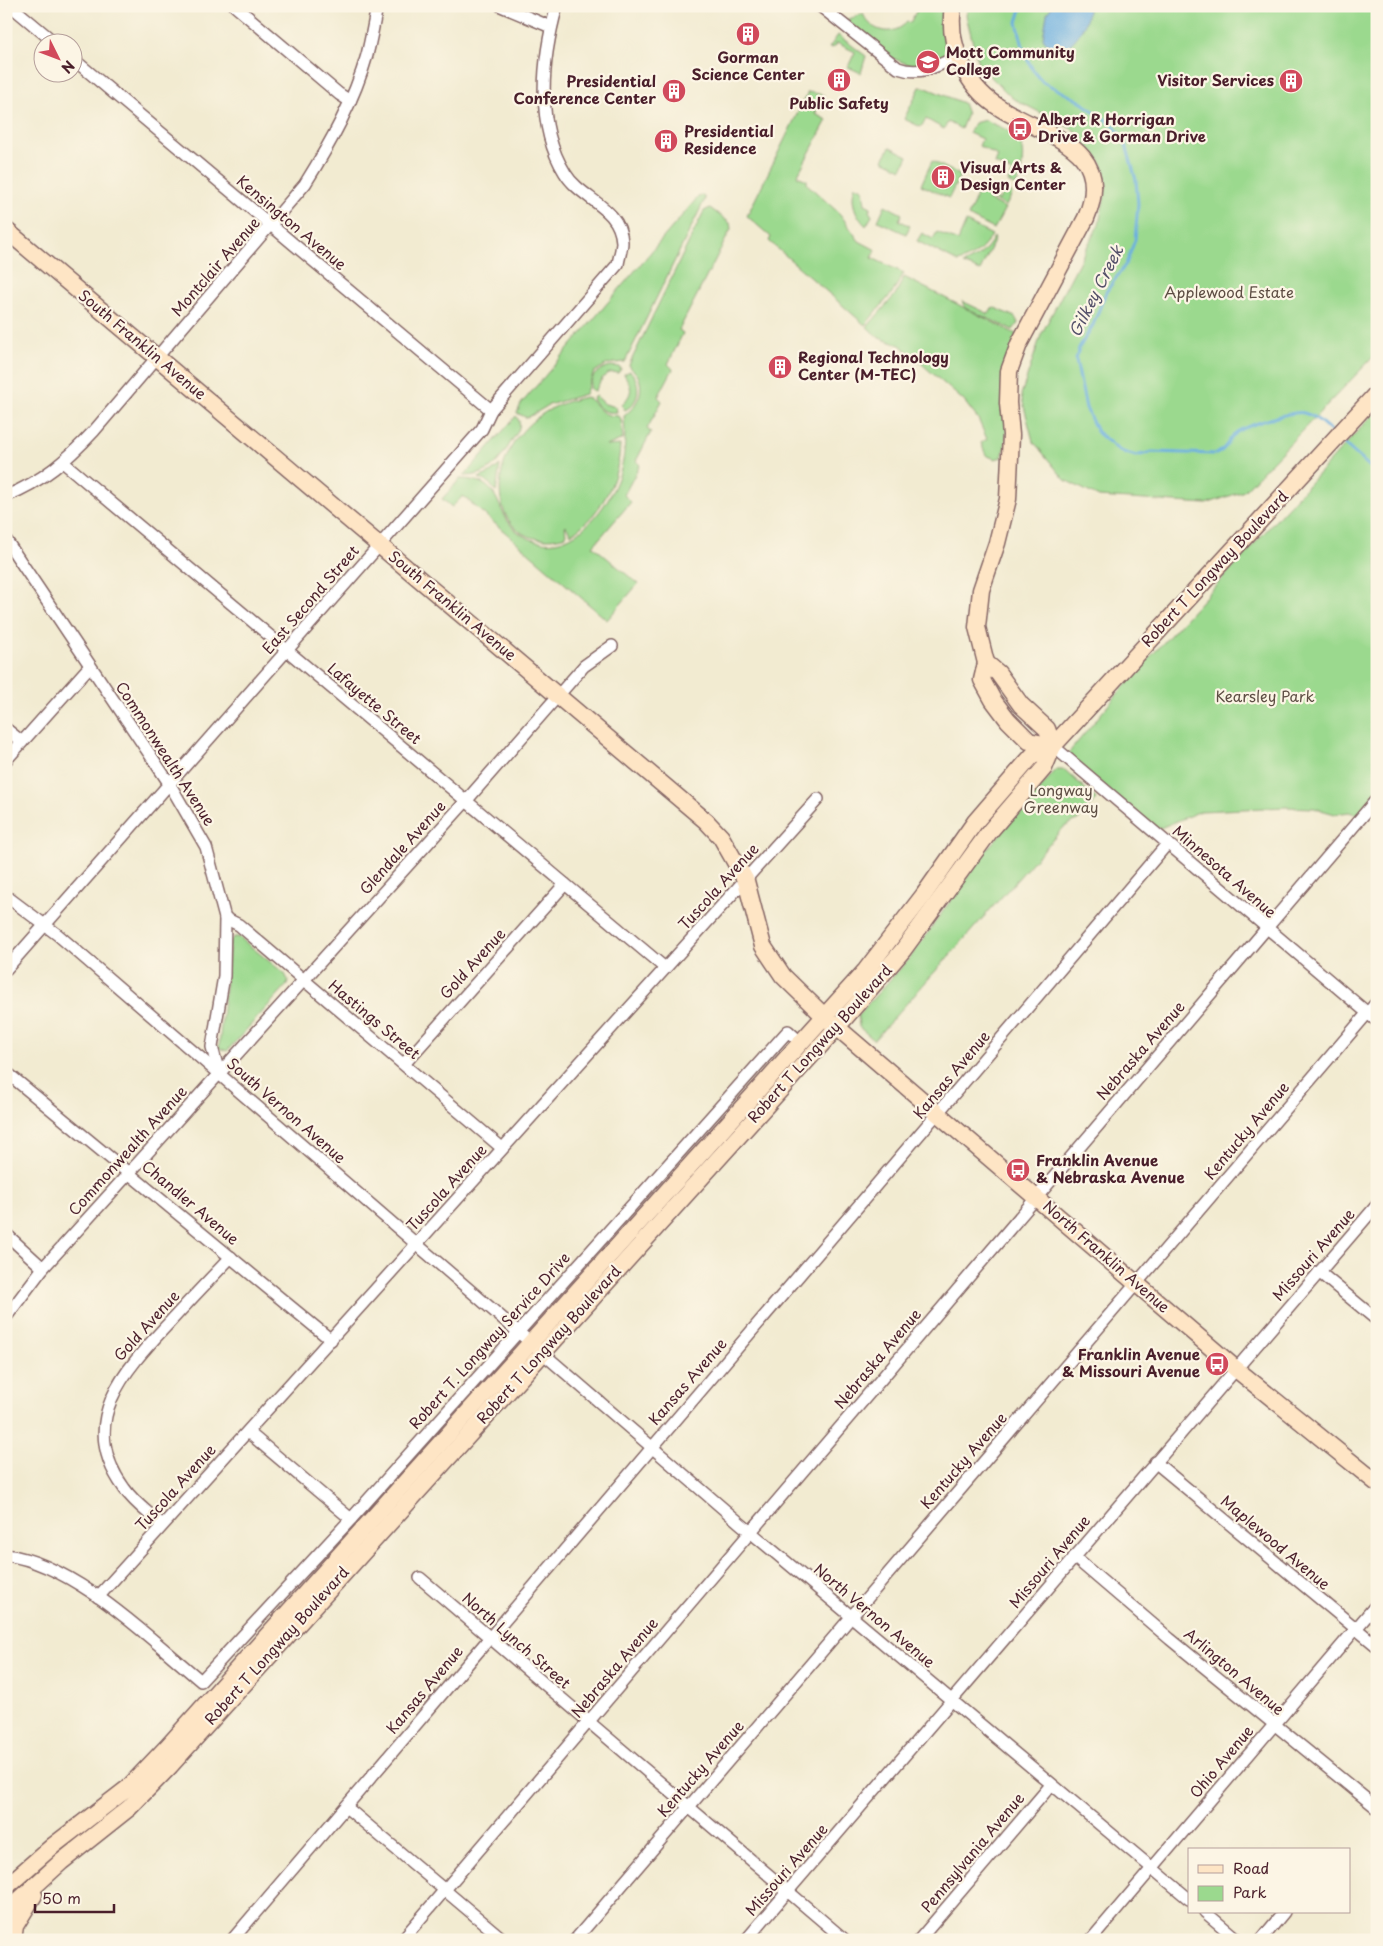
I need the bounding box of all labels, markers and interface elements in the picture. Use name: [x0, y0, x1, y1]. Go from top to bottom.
building icon: Gorman Science Center: [735, 21, 761, 47]
north arrow: [32, 32, 82, 82]
place label: Mott Community College: [946, 40, 1075, 80]
place label: Gorman Science Center: [691, 45, 805, 85]
school or university icon: Mott Community College: [915, 49, 941, 75]
text: N: [57, 56, 80, 78]
building icon: Public Safety: [826, 67, 852, 93]
place label: Visitor Services: [1157, 68, 1274, 91]
building icon: Visitor Services: [1278, 68, 1304, 94]
place label: Presidential Conference Center: [513, 69, 656, 109]
building icon: Presidential Conference Center: [661, 78, 687, 104]
place label: Public Safety: [789, 91, 889, 114]
place label: Albert R Horrigan Drive & Gorman Drive: [1038, 107, 1206, 147]
bus stop icon: Albert R Horrigan Drive & Gorman Drive: [1007, 116, 1033, 142]
place label: Presidential Residence: [684, 119, 774, 159]
building icon: Presidential Residence: [653, 128, 679, 154]
place label: Visual Arts & Design Center: [960, 155, 1066, 195]
building icon: Visual Arts & Design Center: [930, 164, 956, 190]
street label: Kensington Avenue: [232, 169, 352, 275]
street label: Montclair Avenue: [165, 211, 265, 321]
water label: Gilkey Creek: [1062, 240, 1129, 340]
park label: Applewood Estate: [1164, 280, 1294, 303]
street label: South Franklin Avenue: [74, 283, 212, 404]
place label: Regional Technology Center (M-TEC): [798, 345, 949, 385]
building icon: Regional Technology Center (M-TEC): [767, 354, 793, 380]
street label: Robert T Longway Boulevard: [1135, 485, 1293, 651]
street label: East Second Street: [256, 539, 364, 659]
street label: South Franklin Avenue: [384, 544, 522, 665]
street label: Lafayette Street: [323, 657, 427, 749]
street label: Commonwealth Avenue: [111, 677, 222, 830]
park label: Kearsley Park: [1215, 684, 1315, 707]
park label: Longway Greenway: [1024, 778, 1098, 818]
street label: Glendale Avenue: [353, 795, 451, 899]
street label: Minnesota Avenue: [1168, 819, 1282, 923]
street label: Tuscola Avenue: [672, 837, 763, 935]
street label: Gold Avenue: [434, 922, 510, 1004]
street label: Robert T Longway Boulevard: [741, 959, 896, 1127]
street label: Hastings Street: [324, 974, 426, 1064]
street label: Nebraska Avenue: [1090, 995, 1189, 1105]
street label: Kansas Avenue: [907, 1025, 995, 1123]
street label: South Vernon Avenue: [223, 1052, 351, 1168]
street label: Kentucky Avenue: [1198, 1076, 1294, 1184]
street label: Commonwealth Avenue: [62, 1080, 192, 1220]
street label: Tuscola Avenue: [400, 1138, 491, 1236]
place label: Franklin Avenue & Nebraska Avenue: [1036, 1148, 1185, 1188]
street label: Chandler Avenue: [137, 1154, 245, 1250]
bus stop icon: Franklin Avenue & Nebraska Avenue: [1005, 1157, 1031, 1183]
street label: North Franklin Avenue: [1039, 1194, 1175, 1318]
street label: Missouri Avenue: [1266, 1203, 1359, 1305]
street label: Robert T. Longway Service Drive: [403, 1246, 575, 1434]
street label: Robert T Longway Boulevard: [470, 1260, 625, 1428]
street label: Gold Avenue: [108, 1284, 184, 1366]
street label: Nebraska Avenue: [828, 1303, 926, 1413]
street label: Kansas Avenue: [642, 1332, 731, 1430]
place label: Franklin Avenue & Missouri Avenue: [1062, 1342, 1200, 1382]
bus stop icon: Franklin Avenue & Missouri Avenue: [1204, 1351, 1230, 1377]
street label: Kentucky Avenue: [914, 1406, 1012, 1514]
street label: Tuscola Avenue: [129, 1438, 220, 1536]
street label: Maplewood Avenue: [1216, 1489, 1336, 1595]
street label: Missouri Avenue: [1003, 1509, 1095, 1613]
street label: North Vernon Avenue: [809, 1557, 941, 1673]
street label: Robert T Longway Boulevard: [198, 1561, 353, 1729]
street label: North Lynch Street: [458, 1586, 576, 1694]
street label: Nebraska Avenue: [565, 1612, 663, 1722]
street label: Arlington Avenue: [1180, 1622, 1290, 1720]
street label: Kansas Avenue: [380, 1640, 468, 1738]
street label: Kentucky Avenue: [651, 1714, 749, 1822]
street label: Ohio Avenue: [1184, 1720, 1258, 1802]
street label: Pennsylvania Avenue: [915, 1787, 1029, 1917]
street label: Missouri Avenue: [739, 1818, 832, 1920]
legend: [1188, 1848, 1350, 1914]
text: Road: [1233, 1856, 1269, 1879]
text: Park: [1233, 1880, 1267, 1903]
scale bar: [35, 1881, 114, 1913]
text: 50 m: [42, 1886, 81, 1909]

